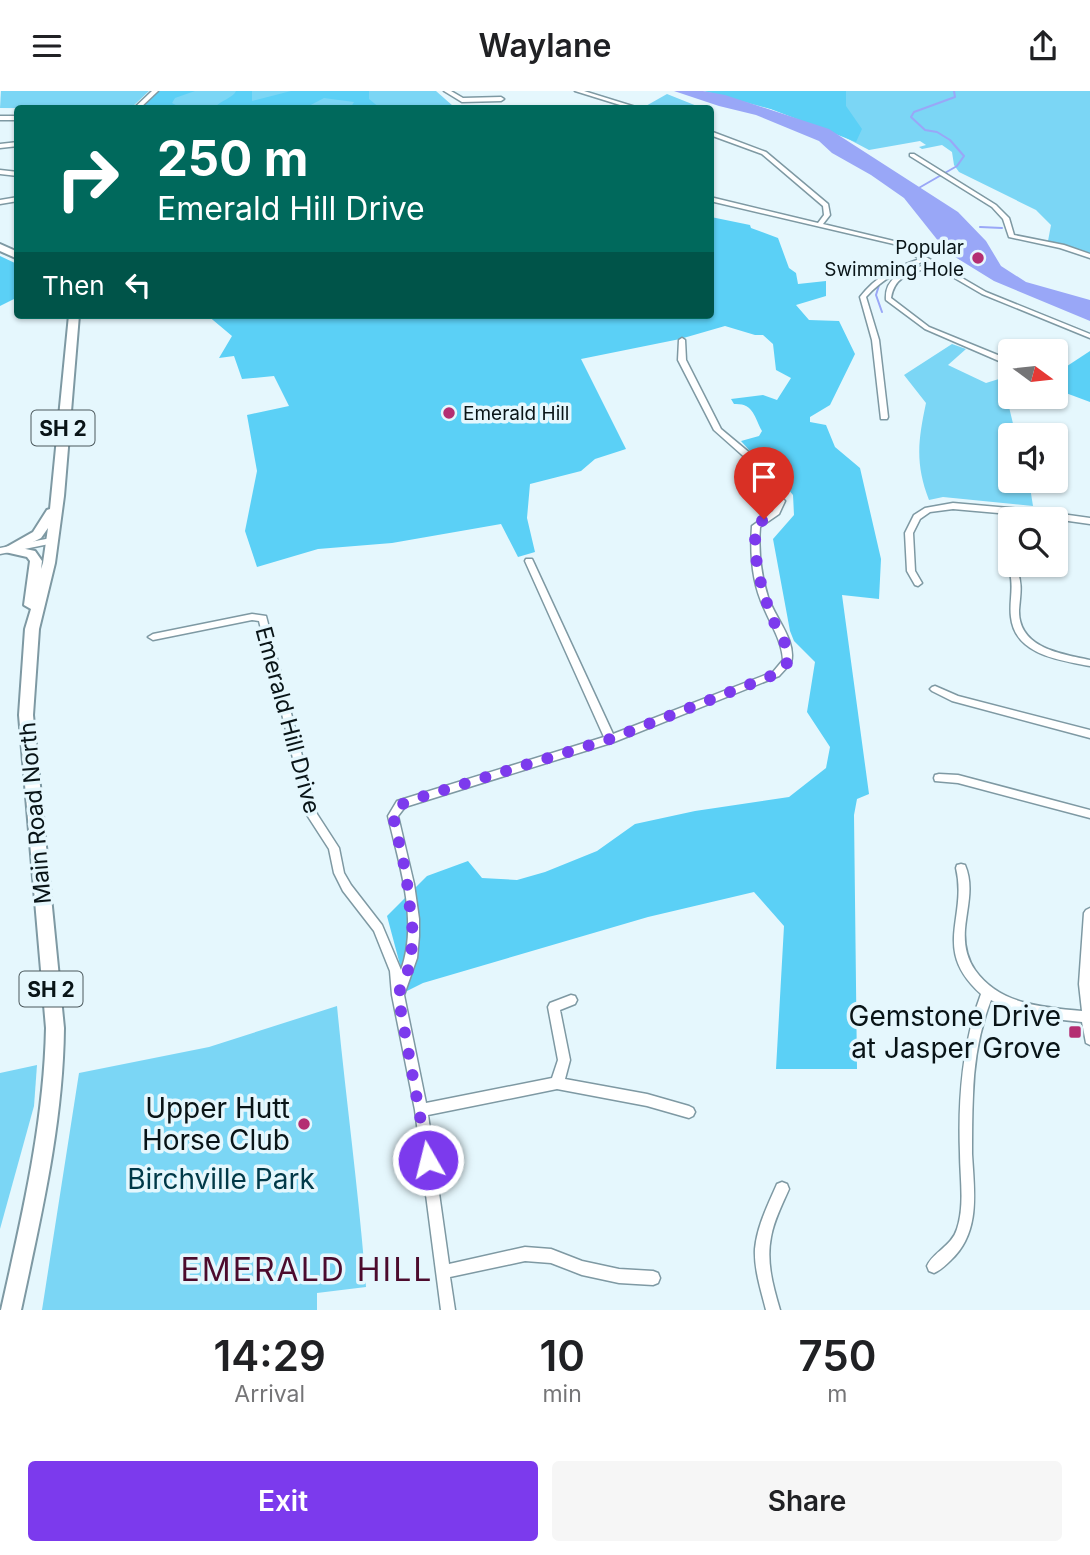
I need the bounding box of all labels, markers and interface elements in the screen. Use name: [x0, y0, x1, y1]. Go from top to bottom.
text: Waylane: [479, 26, 611, 65]
icon: menu: [28, 27, 66, 65]
icon: share: [1024, 27, 1062, 65]
text: 250 m: [157, 129, 309, 188]
icon: right: [42, 133, 133, 224]
text: Emerald Hill Drive: [157, 189, 425, 228]
place label: Popular Swimming Hole: [824, 236, 964, 281]
marker: Popular Swimming Hole: [970, 250, 986, 266]
icon: left: [119, 266, 157, 304]
text: Then: [42, 270, 105, 301]
north arrow: [998, 339, 1068, 409]
map controls: [998, 339, 1068, 577]
place label: Emerald Hill: [463, 402, 569, 425]
marker: Emerald Hill: [441, 405, 457, 421]
road number: SH 2: [32, 411, 94, 445]
button: sound: [998, 423, 1068, 493]
pin: [734, 447, 794, 519]
icon: arrive: [745, 458, 783, 496]
button: search: [998, 507, 1068, 577]
street label: Emerald Hill Drive: [250, 623, 326, 817]
street label: Main Road North: [13, 721, 57, 905]
road number: SH 2: [20, 971, 82, 1007]
place label: Gemstone Drive at Jasper Grove: [849, 999, 1061, 1065]
marker: Gemstone Drive at Jasper Grove: [1067, 1024, 1083, 1040]
place label: Upper Hutt Horse Club: [142, 1091, 290, 1157]
marker: Upper Hutt Horse Club: [296, 1116, 312, 1132]
position arrow: [391, 1123, 465, 1197]
park label: Birchville Park: [127, 1162, 315, 1196]
district label: EMERALD HILL: [181, 1250, 433, 1289]
text: 14:29: [214, 1330, 326, 1381]
text: 10: [539, 1330, 585, 1381]
text: 750: [798, 1330, 876, 1381]
text: Arrival: [234, 1380, 305, 1408]
text: min: [542, 1380, 582, 1408]
text: m: [827, 1380, 848, 1408]
button: Exit: [28, 1461, 538, 1541]
button: Share: [552, 1461, 1062, 1541]

